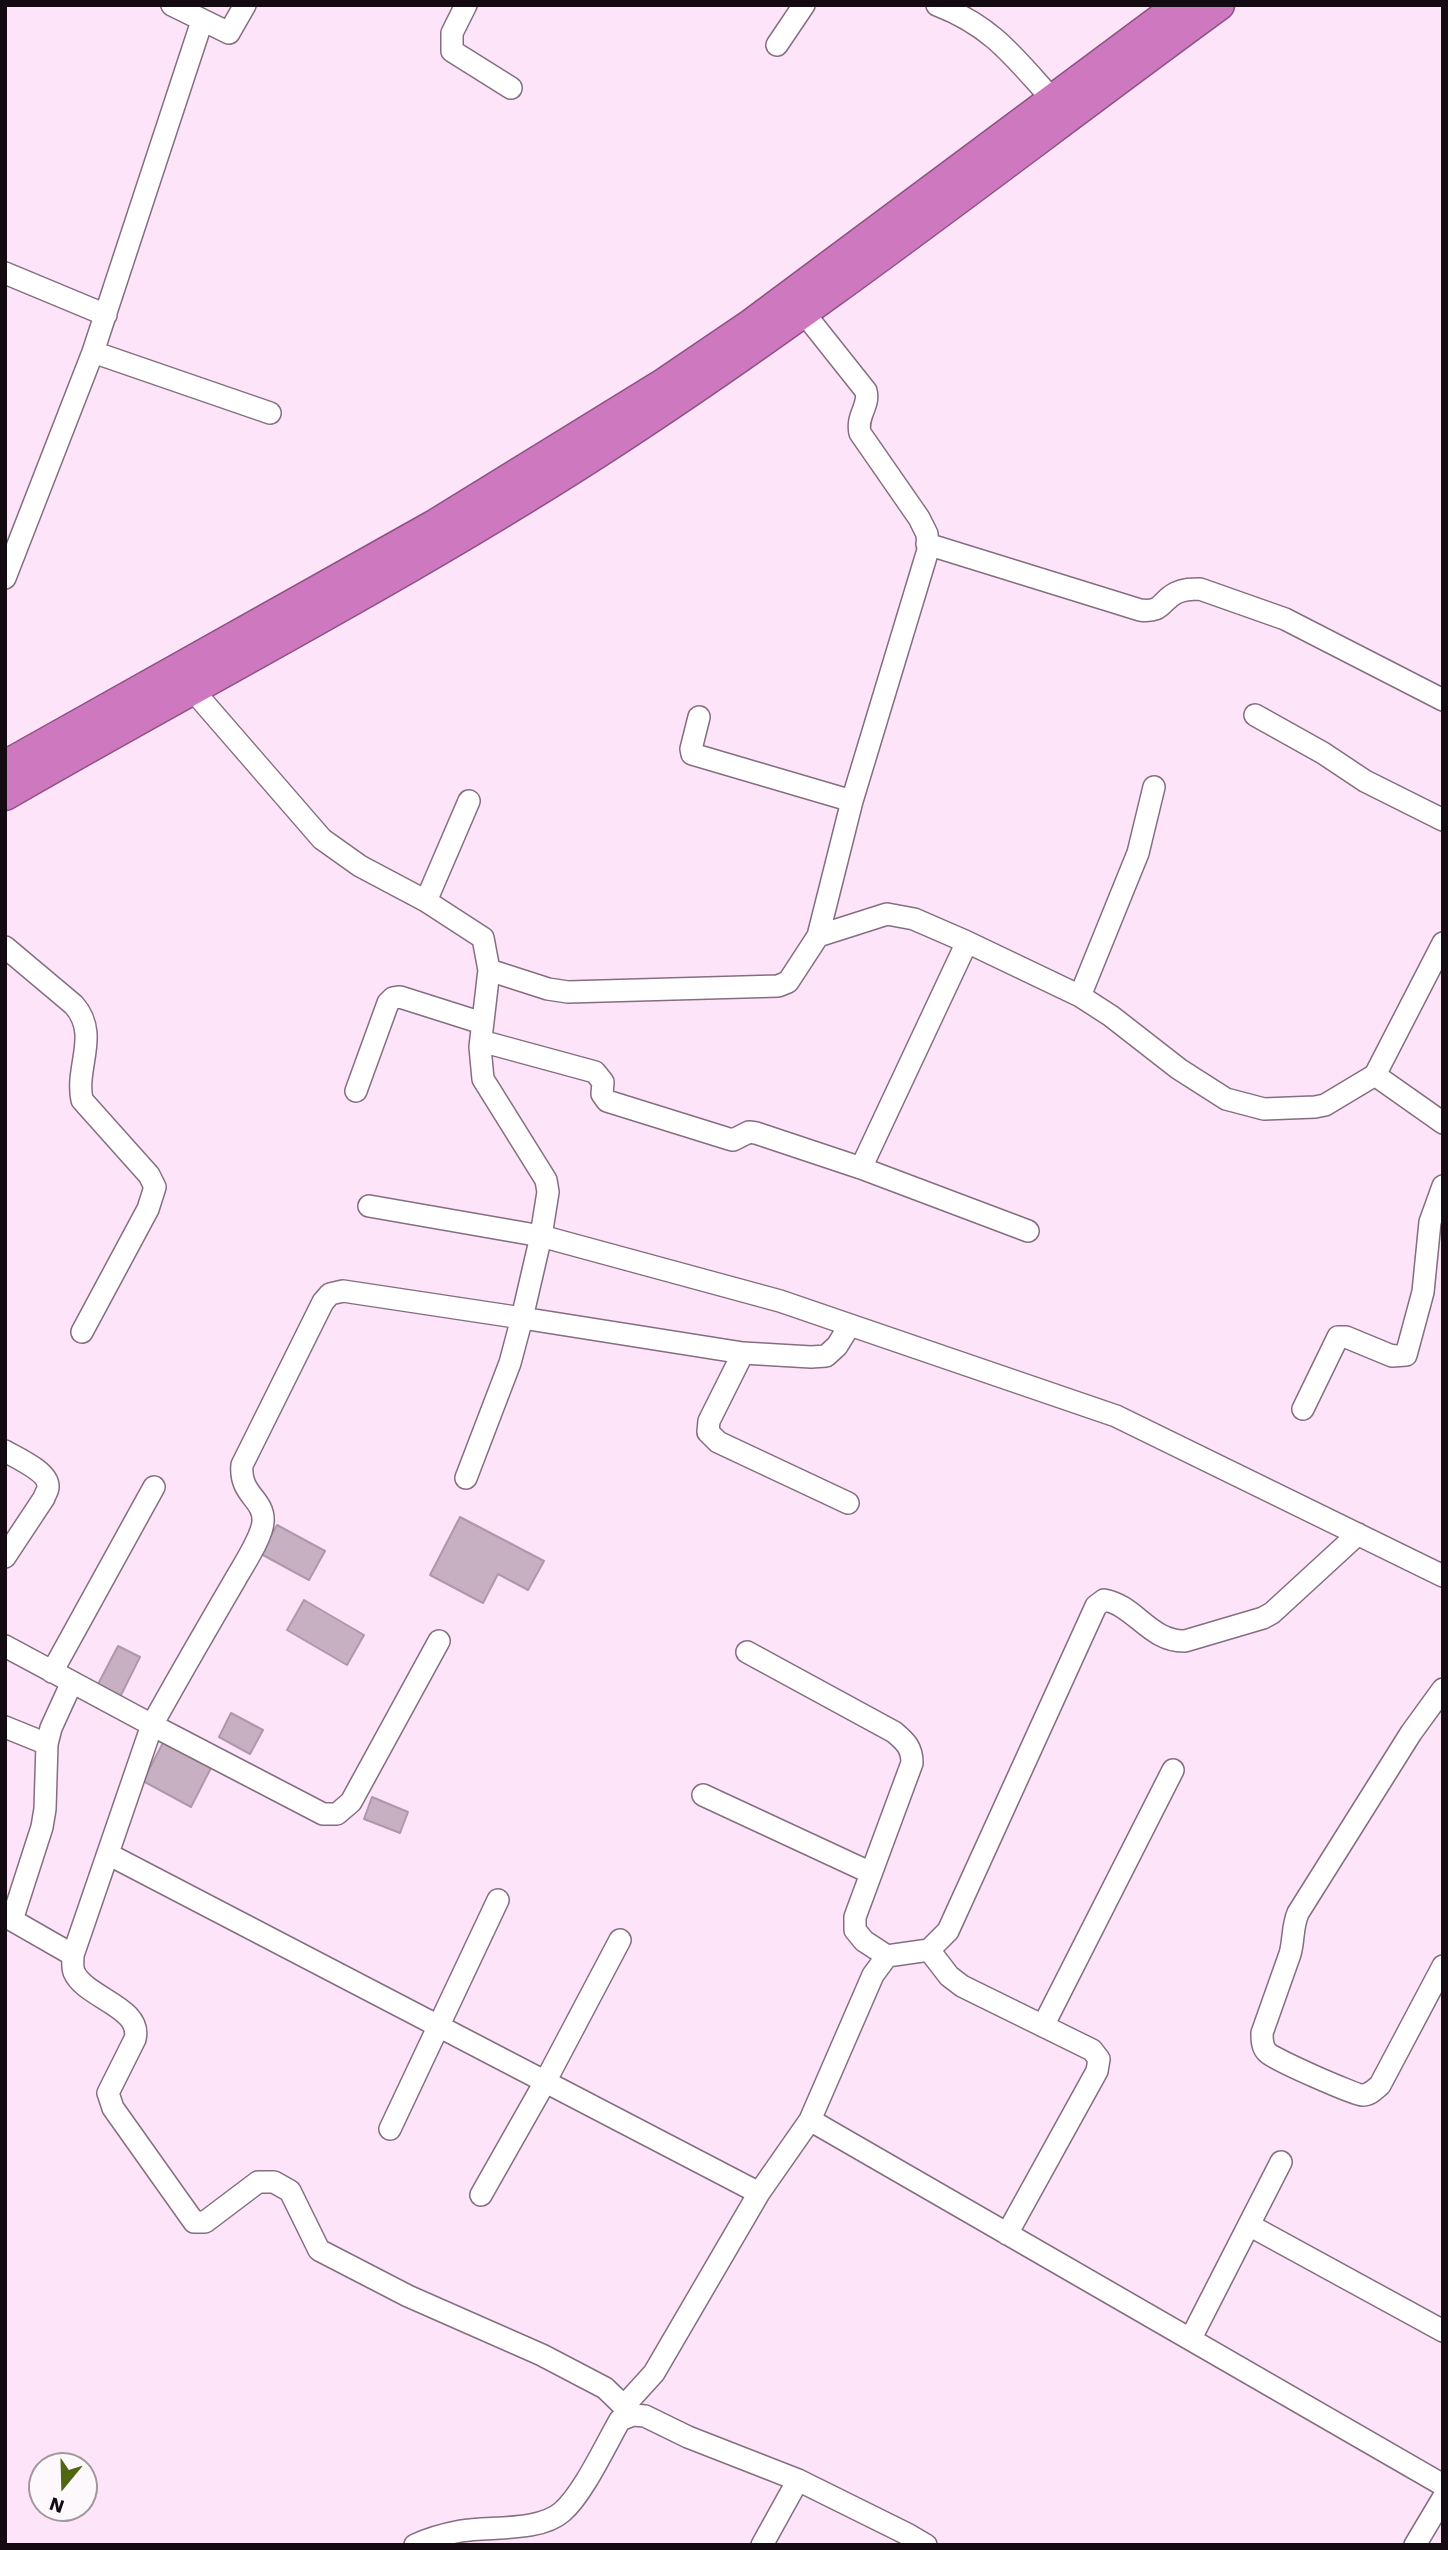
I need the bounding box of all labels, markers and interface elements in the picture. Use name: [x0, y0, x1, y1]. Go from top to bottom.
north arrow: [28, 2452, 98, 2522]
text: N: [46, 2492, 67, 2519]

